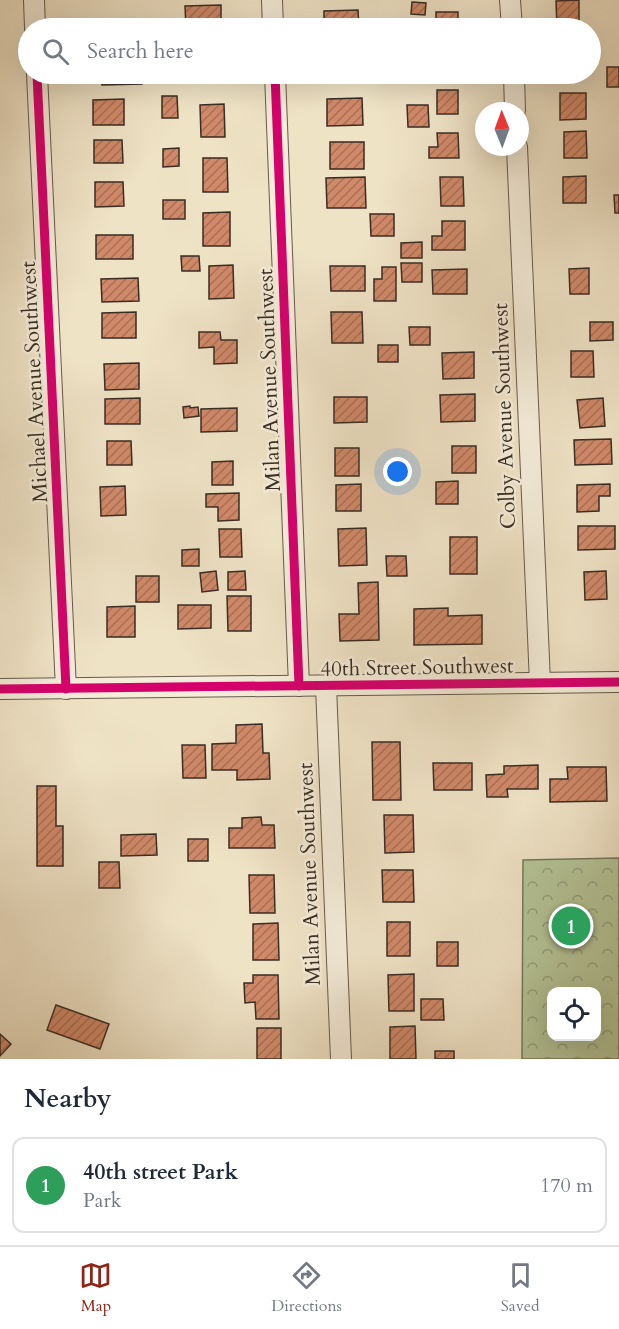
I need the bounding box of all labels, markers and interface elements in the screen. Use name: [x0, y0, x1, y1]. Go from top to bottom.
search box: [18, 18, 601, 84]
icon: search: [39, 35, 72, 68]
text: Search here: [87, 36, 194, 66]
north arrow: [475, 102, 529, 156]
street label: Michael Avenue Southwest: [14, 260, 55, 503]
street label: Milan Avenue Southwest: [251, 268, 288, 492]
street label: Colby Avenue Southwest: [486, 302, 523, 529]
your location: [383, 457, 412, 486]
street label: 40th Street Southwest: [320, 651, 514, 684]
street label: Milan Avenue Southwest: [291, 762, 328, 986]
pin: 1: [552, 904, 590, 948]
map controls: [547, 987, 601, 1041]
button: locate: [547, 987, 601, 1041]
text: Nearby: [24, 1081, 112, 1116]
text: 40th street Park: [83, 1157, 238, 1187]
text: 1: [40, 1172, 51, 1199]
text: 170 m: [540, 1172, 593, 1199]
text: Park: [83, 1187, 121, 1214]
tab: Map: [79, 1259, 112, 1317]
tab: Directions: [271, 1259, 342, 1317]
tab: Saved: [501, 1259, 540, 1317]

